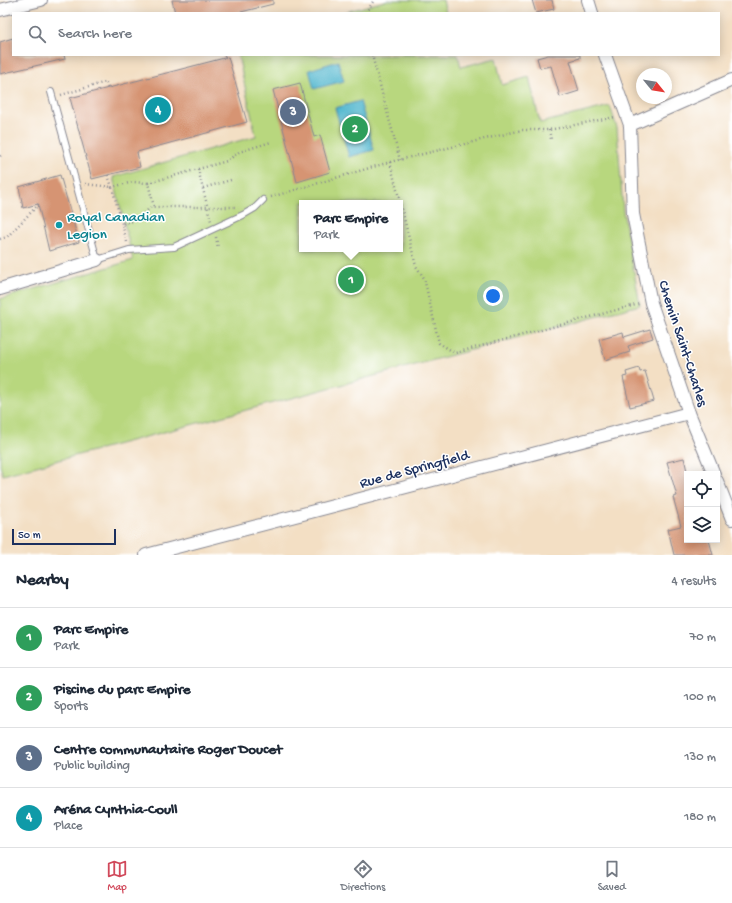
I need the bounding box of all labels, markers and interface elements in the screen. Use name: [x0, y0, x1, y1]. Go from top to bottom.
search box: [12, 12, 720, 56]
icon: search: [26, 23, 48, 45]
text: Search here: [58, 25, 132, 43]
north arrow: [636, 68, 672, 104]
pin: 4: [145, 95, 171, 125]
pin: 3: [280, 97, 306, 127]
pin: 2: [342, 114, 368, 144]
popup: [299, 200, 403, 252]
place label: Royal Canadian Legion: [67, 209, 165, 244]
text: Parc Empire: [314, 210, 388, 228]
marker: Royal Canadian Legion: [54, 220, 64, 230]
text: Park: [314, 228, 339, 243]
pin: 1: [338, 265, 364, 295]
street label: Chemin Saint-Charles: [653, 278, 711, 409]
your location: [483, 286, 503, 306]
street label: Rue de Springfield: [358, 446, 472, 493]
map controls: [684, 471, 720, 543]
button: locate: [684, 471, 720, 507]
button: layers: [684, 507, 720, 543]
scale bar: [12, 527, 116, 546]
text: 50 m: [18, 530, 40, 542]
text: Nearby: [16, 571, 69, 591]
text: 4 results: [672, 574, 716, 589]
text: Parc Empire: [54, 621, 128, 639]
text: 1: [26, 630, 32, 645]
text: 70 m: [690, 630, 716, 645]
text: Park: [54, 639, 79, 654]
text: Piscine du parc Empire: [54, 681, 191, 699]
text: 2: [26, 690, 32, 705]
text: 100 m: [684, 690, 716, 705]
text: Sports: [54, 699, 88, 714]
text: Centre communautaire Roger Doucet: [54, 741, 282, 759]
text: 3: [26, 750, 32, 765]
text: 130 m: [684, 750, 716, 765]
text: Public building: [54, 759, 130, 774]
text: Aréna Cynthia-Coull: [54, 801, 178, 819]
text: 4: [26, 810, 32, 825]
text: 180 m: [684, 810, 716, 825]
text: Place: [54, 819, 82, 834]
tab: Map: [106, 858, 128, 894]
tab: Directions: [341, 858, 385, 894]
tab: Saved: [598, 858, 626, 894]

